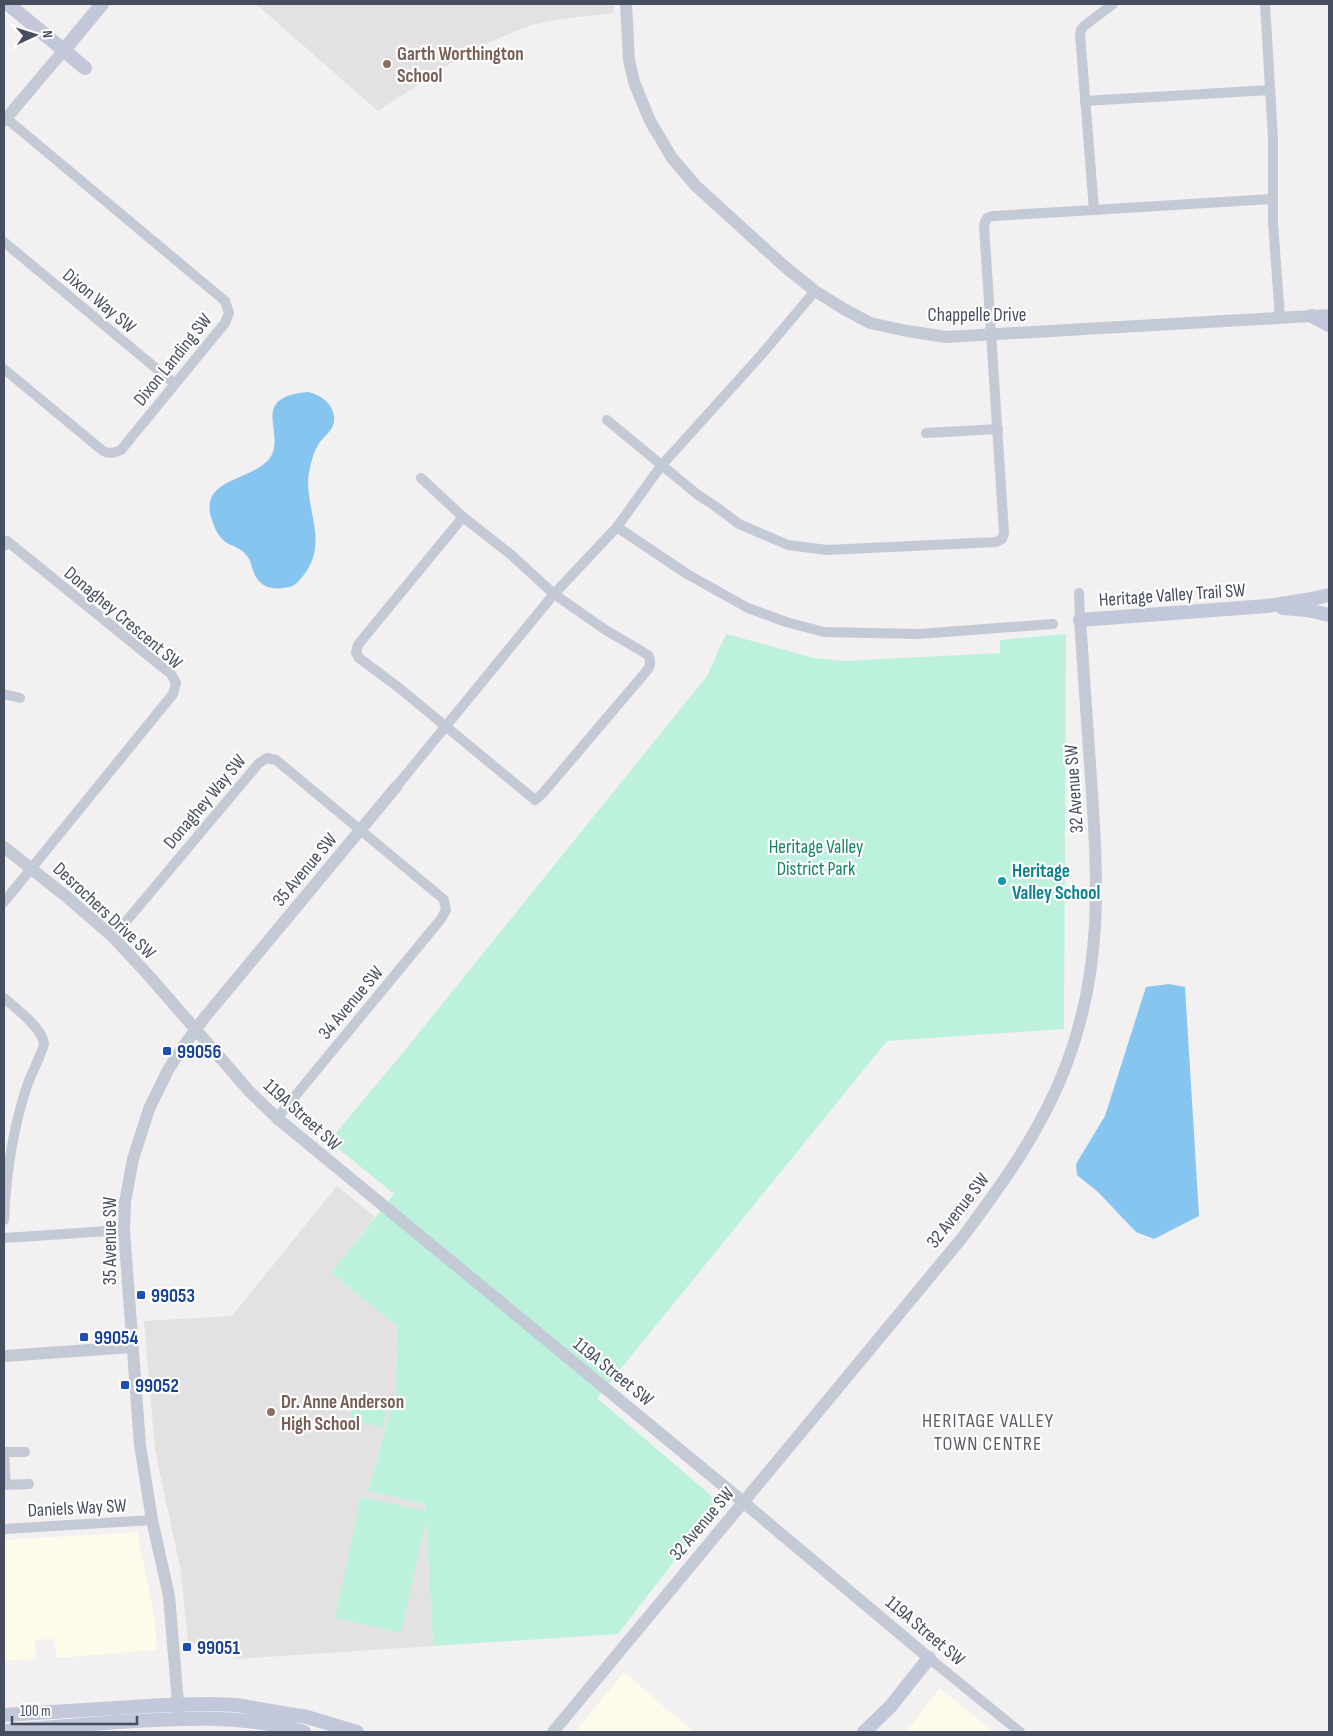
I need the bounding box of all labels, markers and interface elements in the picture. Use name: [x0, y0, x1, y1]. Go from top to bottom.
north arrow: [10, 10, 60, 60]
text: N: [39, 30, 56, 38]
place label: Garth Worthington School: [397, 43, 524, 88]
marker: Garth Worthington School: [381, 58, 393, 70]
street label: Dixon Way SW: [58, 264, 141, 339]
street label: Chappelle Drive: [928, 304, 1026, 327]
street label: Dixon Landing SW: [129, 309, 218, 411]
street label: Donaghey Crescent SW: [59, 562, 187, 675]
street label: Heritage Valley Trail SW: [1098, 579, 1247, 612]
street label: 32 Avenue SW: [1060, 743, 1089, 834]
street label: Donaghey Way SW: [159, 750, 252, 854]
street label: 35 Avenue SW: [268, 828, 343, 911]
park label: Heritage Valley District Park: [769, 836, 864, 881]
street label: Desrochers Drive SW: [48, 858, 161, 965]
place label: Heritage Valley School: [1012, 860, 1100, 905]
marker: Heritage Valley School: [996, 875, 1008, 887]
street label: 34 Avenue SW: [314, 961, 389, 1044]
place label: 99056: [177, 1041, 221, 1064]
marker: 99056: [161, 1045, 173, 1057]
street label: 119A Street SW: [258, 1074, 346, 1156]
street label: 32 Avenue SW: [922, 1168, 995, 1253]
street label: 35 Avenue SW: [99, 1196, 122, 1285]
place label: 99053: [151, 1285, 195, 1308]
marker: 99053: [135, 1289, 147, 1301]
place label: 99054: [94, 1327, 138, 1350]
marker: 99054: [78, 1331, 90, 1343]
street label: 119A Street SW: [568, 1333, 658, 1412]
place label: 99052: [135, 1375, 179, 1398]
marker: 99052: [119, 1379, 131, 1391]
place label: Dr. Anne Anderson High School: [281, 1391, 404, 1436]
marker: Dr. Anne Anderson High School: [265, 1406, 277, 1418]
district label: HERITAGE VALLEY TOWN CENTRE: [922, 1409, 1054, 1456]
street label: 32 Avenue SW: [665, 1482, 740, 1565]
street label: Daniels Way SW: [27, 1494, 128, 1523]
street label: 119A Street SW: [881, 1591, 970, 1671]
place label: 99051: [197, 1637, 240, 1660]
marker: 99051: [181, 1641, 193, 1653]
scale bar: [12, 1694, 138, 1726]
text: 100 m: [20, 1702, 51, 1721]

